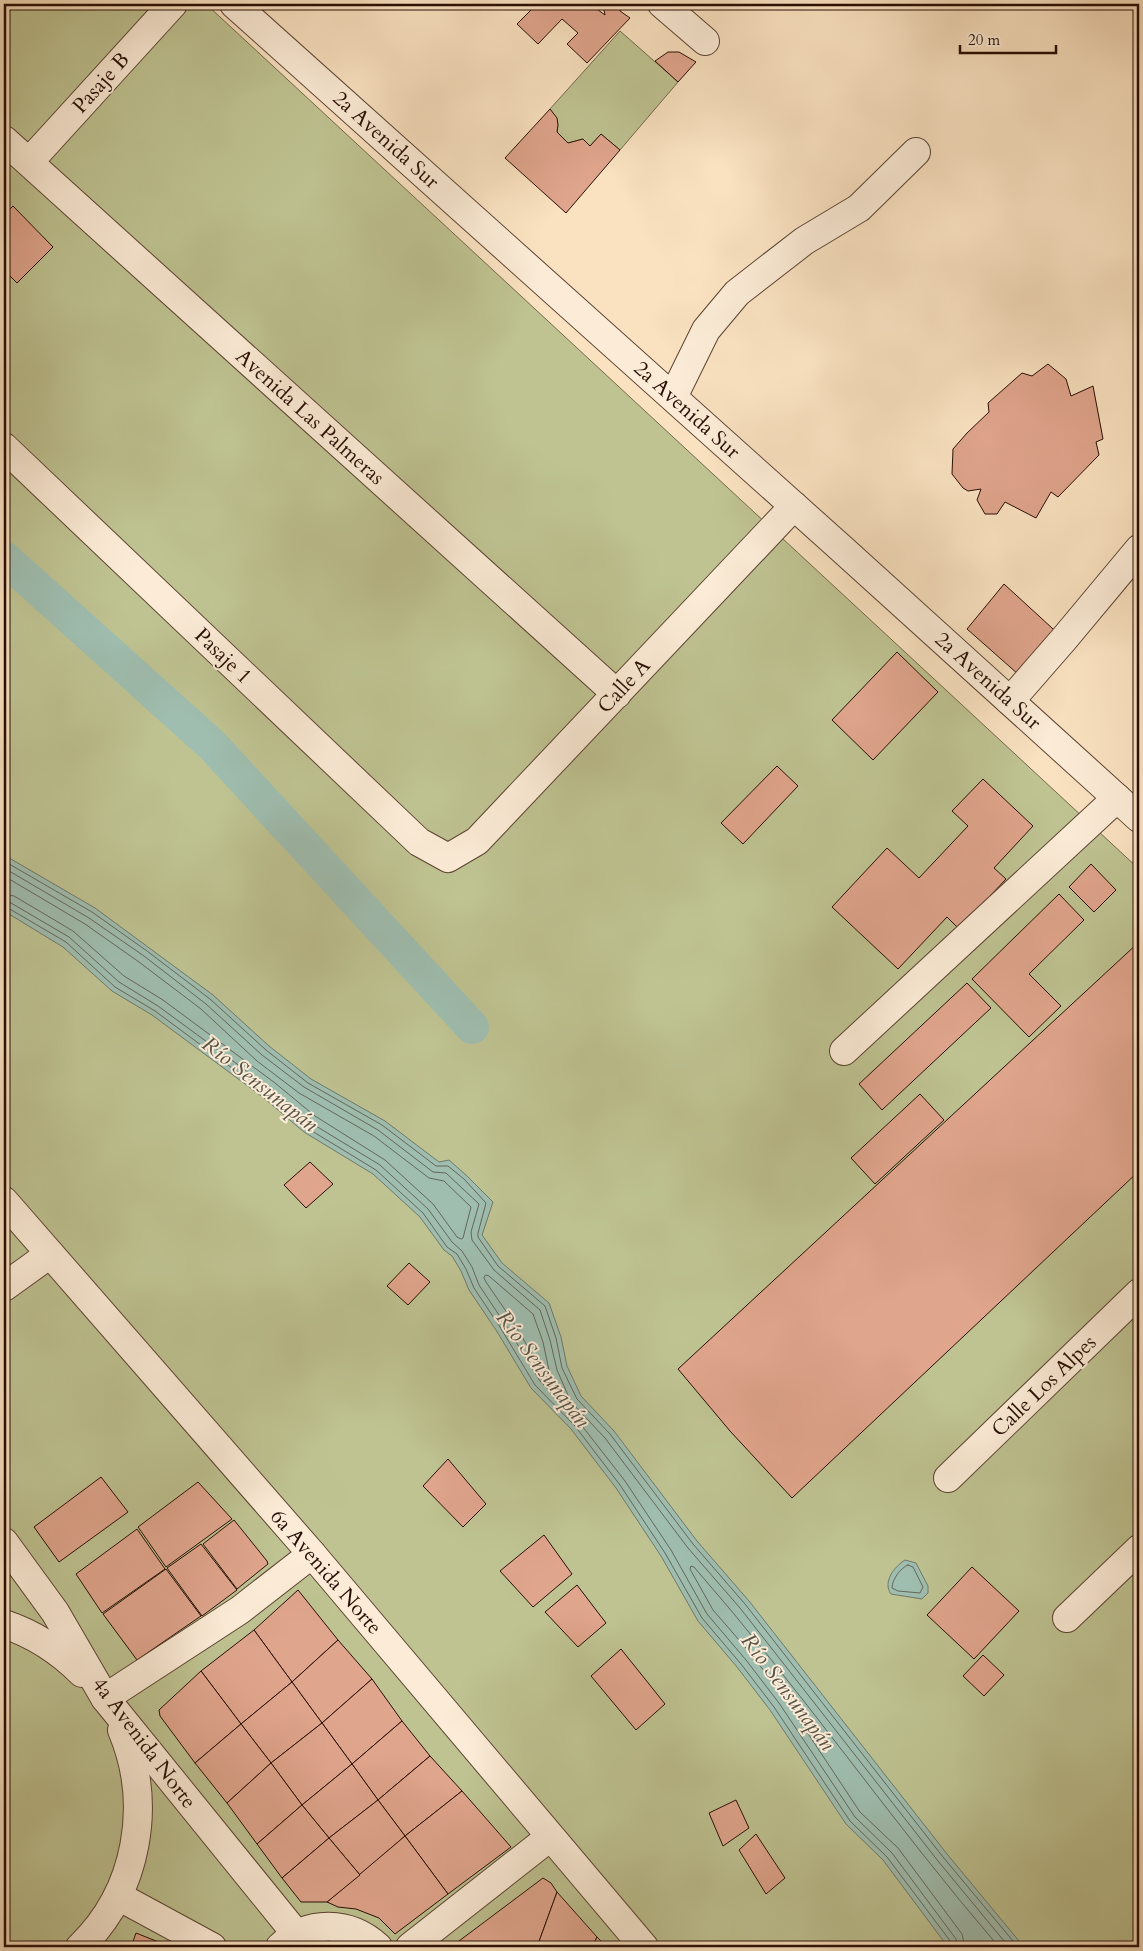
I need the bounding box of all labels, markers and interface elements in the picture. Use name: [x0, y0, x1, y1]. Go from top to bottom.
scale bar: [960, 22, 1057, 54]
text: 20 m: [968, 30, 1000, 50]
street label: Pasaje B: [66, 46, 136, 120]
street label: 2a Avenida Sur: [327, 84, 446, 196]
street label: Avenida Las Palmeras: [229, 342, 391, 492]
street label: 2a Avenida Sur: [628, 354, 747, 466]
street label: Pasaje 1: [188, 621, 258, 691]
street label: 2a Avenida Sur: [929, 625, 1048, 737]
street label: Calle A: [591, 652, 657, 720]
water label: Río Sensunapán: [196, 1029, 325, 1139]
water label: Río Sensunapán: [489, 1304, 597, 1434]
street label: Calle Los Alpes: [985, 1328, 1103, 1444]
street label: 6a Avenida Norte: [263, 1503, 389, 1641]
water label: Río Sensunapán: [734, 1627, 842, 1757]
street label: 4a Avenida Norte: [85, 1671, 203, 1815]

